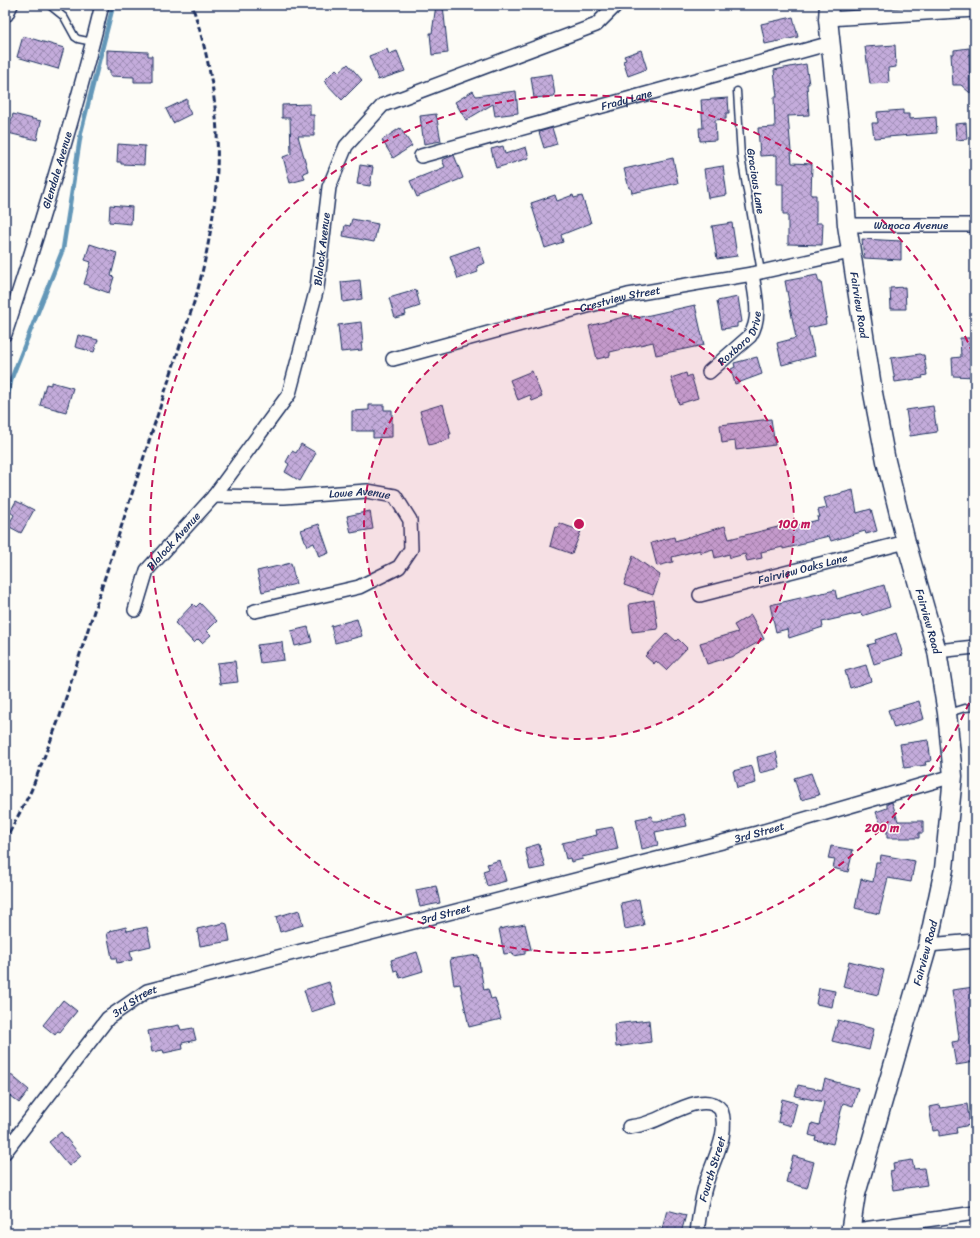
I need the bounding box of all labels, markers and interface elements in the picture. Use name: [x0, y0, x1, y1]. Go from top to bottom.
street label: Frady Lane: [599, 84, 655, 116]
street label: Glendale Avenue: [37, 129, 78, 211]
street label: Gracious Lane: [741, 147, 770, 216]
street label: Blalock Avenue: [308, 211, 336, 287]
street label: Wanoca Avenue: [874, 216, 949, 235]
street label: Fairview Road: [844, 271, 874, 341]
street label: Crestview Street: [578, 281, 662, 318]
street label: Roxboro Drive: [713, 310, 767, 371]
street label: Lowe Avenue: [328, 482, 392, 505]
street label: Blalock Avenue: [142, 507, 206, 575]
text: 100 m: [778, 513, 811, 535]
centre of rings: [572, 517, 586, 531]
street label: Fairview Oaks Lane: [756, 548, 850, 590]
street label: Fairview Road: [910, 587, 947, 657]
street label: 3rd Street: [732, 816, 787, 848]
text: 200 m: [864, 817, 900, 839]
street label: 3rd Street: [419, 898, 473, 930]
street label: Fairview Road: [908, 917, 944, 988]
street label: 3rd Street: [108, 980, 160, 1023]
street label: Fourth Street: [694, 1134, 732, 1204]

